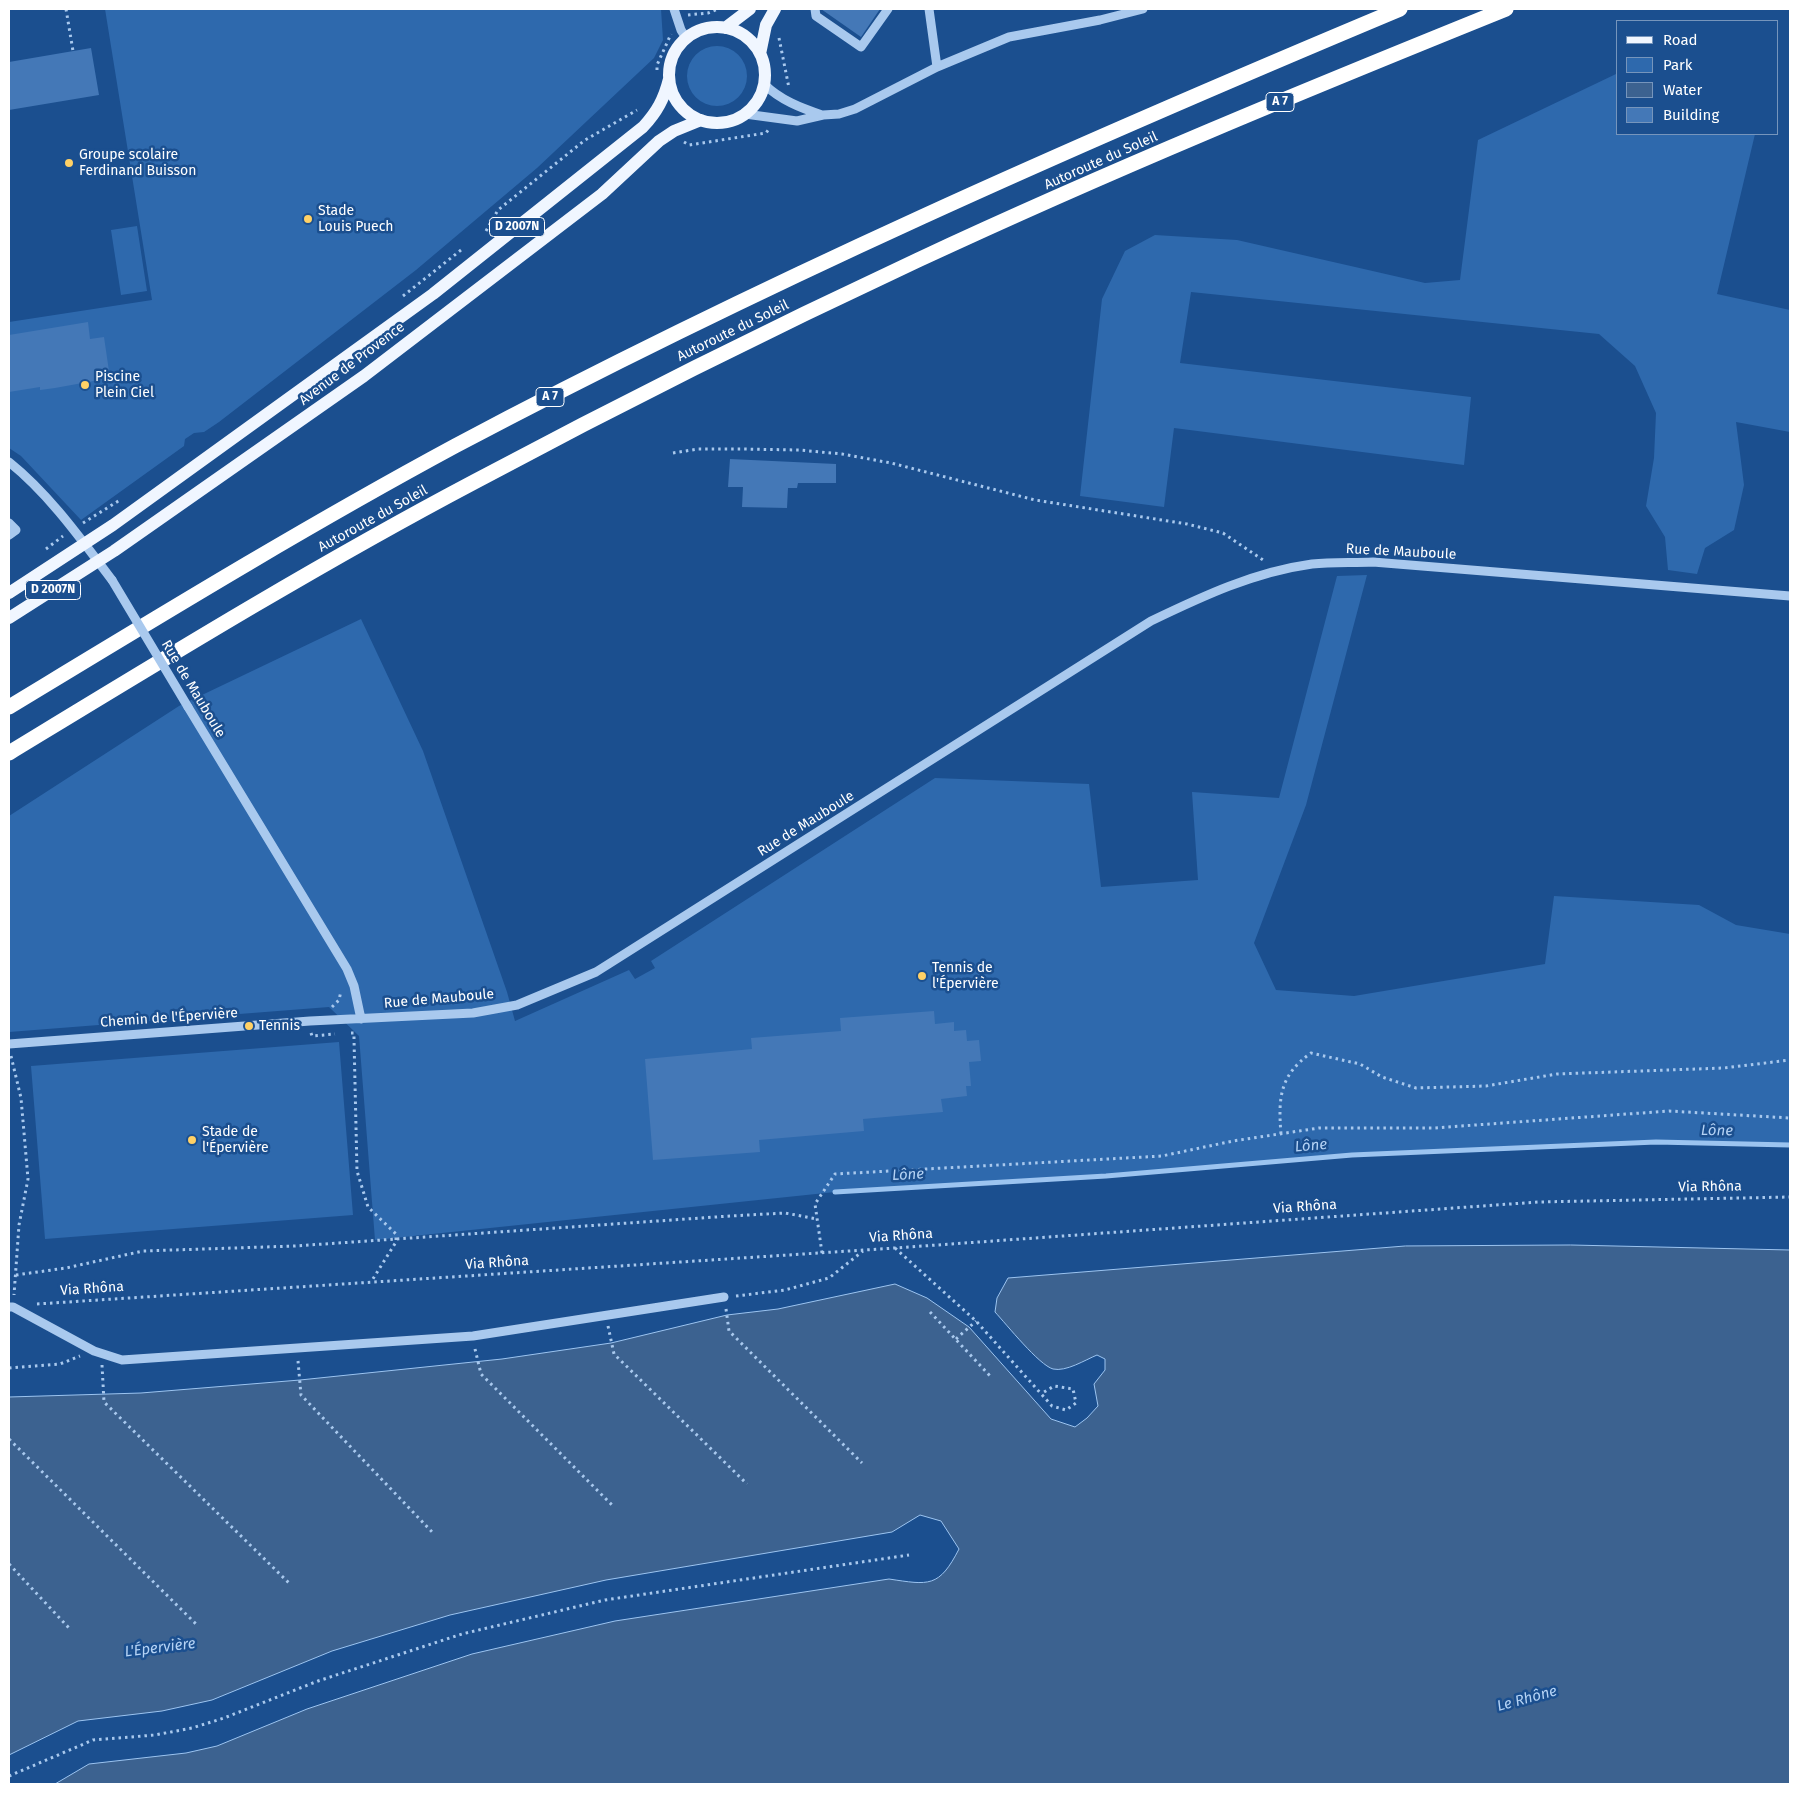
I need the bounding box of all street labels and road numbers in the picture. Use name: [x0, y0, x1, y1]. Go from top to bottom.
road number: A 7: [1266, 92, 1294, 111]
street label: Autoroute du Soleil: [1042, 128, 1160, 194]
road number: D 2007N: [490, 218, 544, 236]
street label: Autoroute du Soleil: [674, 297, 792, 365]
street label: Avenue de Provence: [296, 319, 408, 409]
road number: A 7: [536, 388, 564, 407]
street label: Autoroute du Soleil: [315, 482, 431, 556]
street label: Rue de Mauboule: [1345, 541, 1457, 563]
road number: D 2007N: [26, 580, 80, 600]
street label: Rue de Mauboule: [157, 637, 229, 741]
street label: Rue de Mauboule: [755, 788, 857, 860]
street label: Rue de Mauboule: [383, 986, 495, 1012]
street label: Chemin de l'Épervière: [100, 1005, 238, 1031]
street label: Via Rhôna: [1678, 1178, 1742, 1196]
street label: Via Rhôna: [1273, 1196, 1337, 1218]
street label: Via Rhôna: [869, 1225, 933, 1247]
street label: Via Rhôna: [465, 1252, 529, 1274]
street label: Via Rhôna: [60, 1278, 124, 1300]

